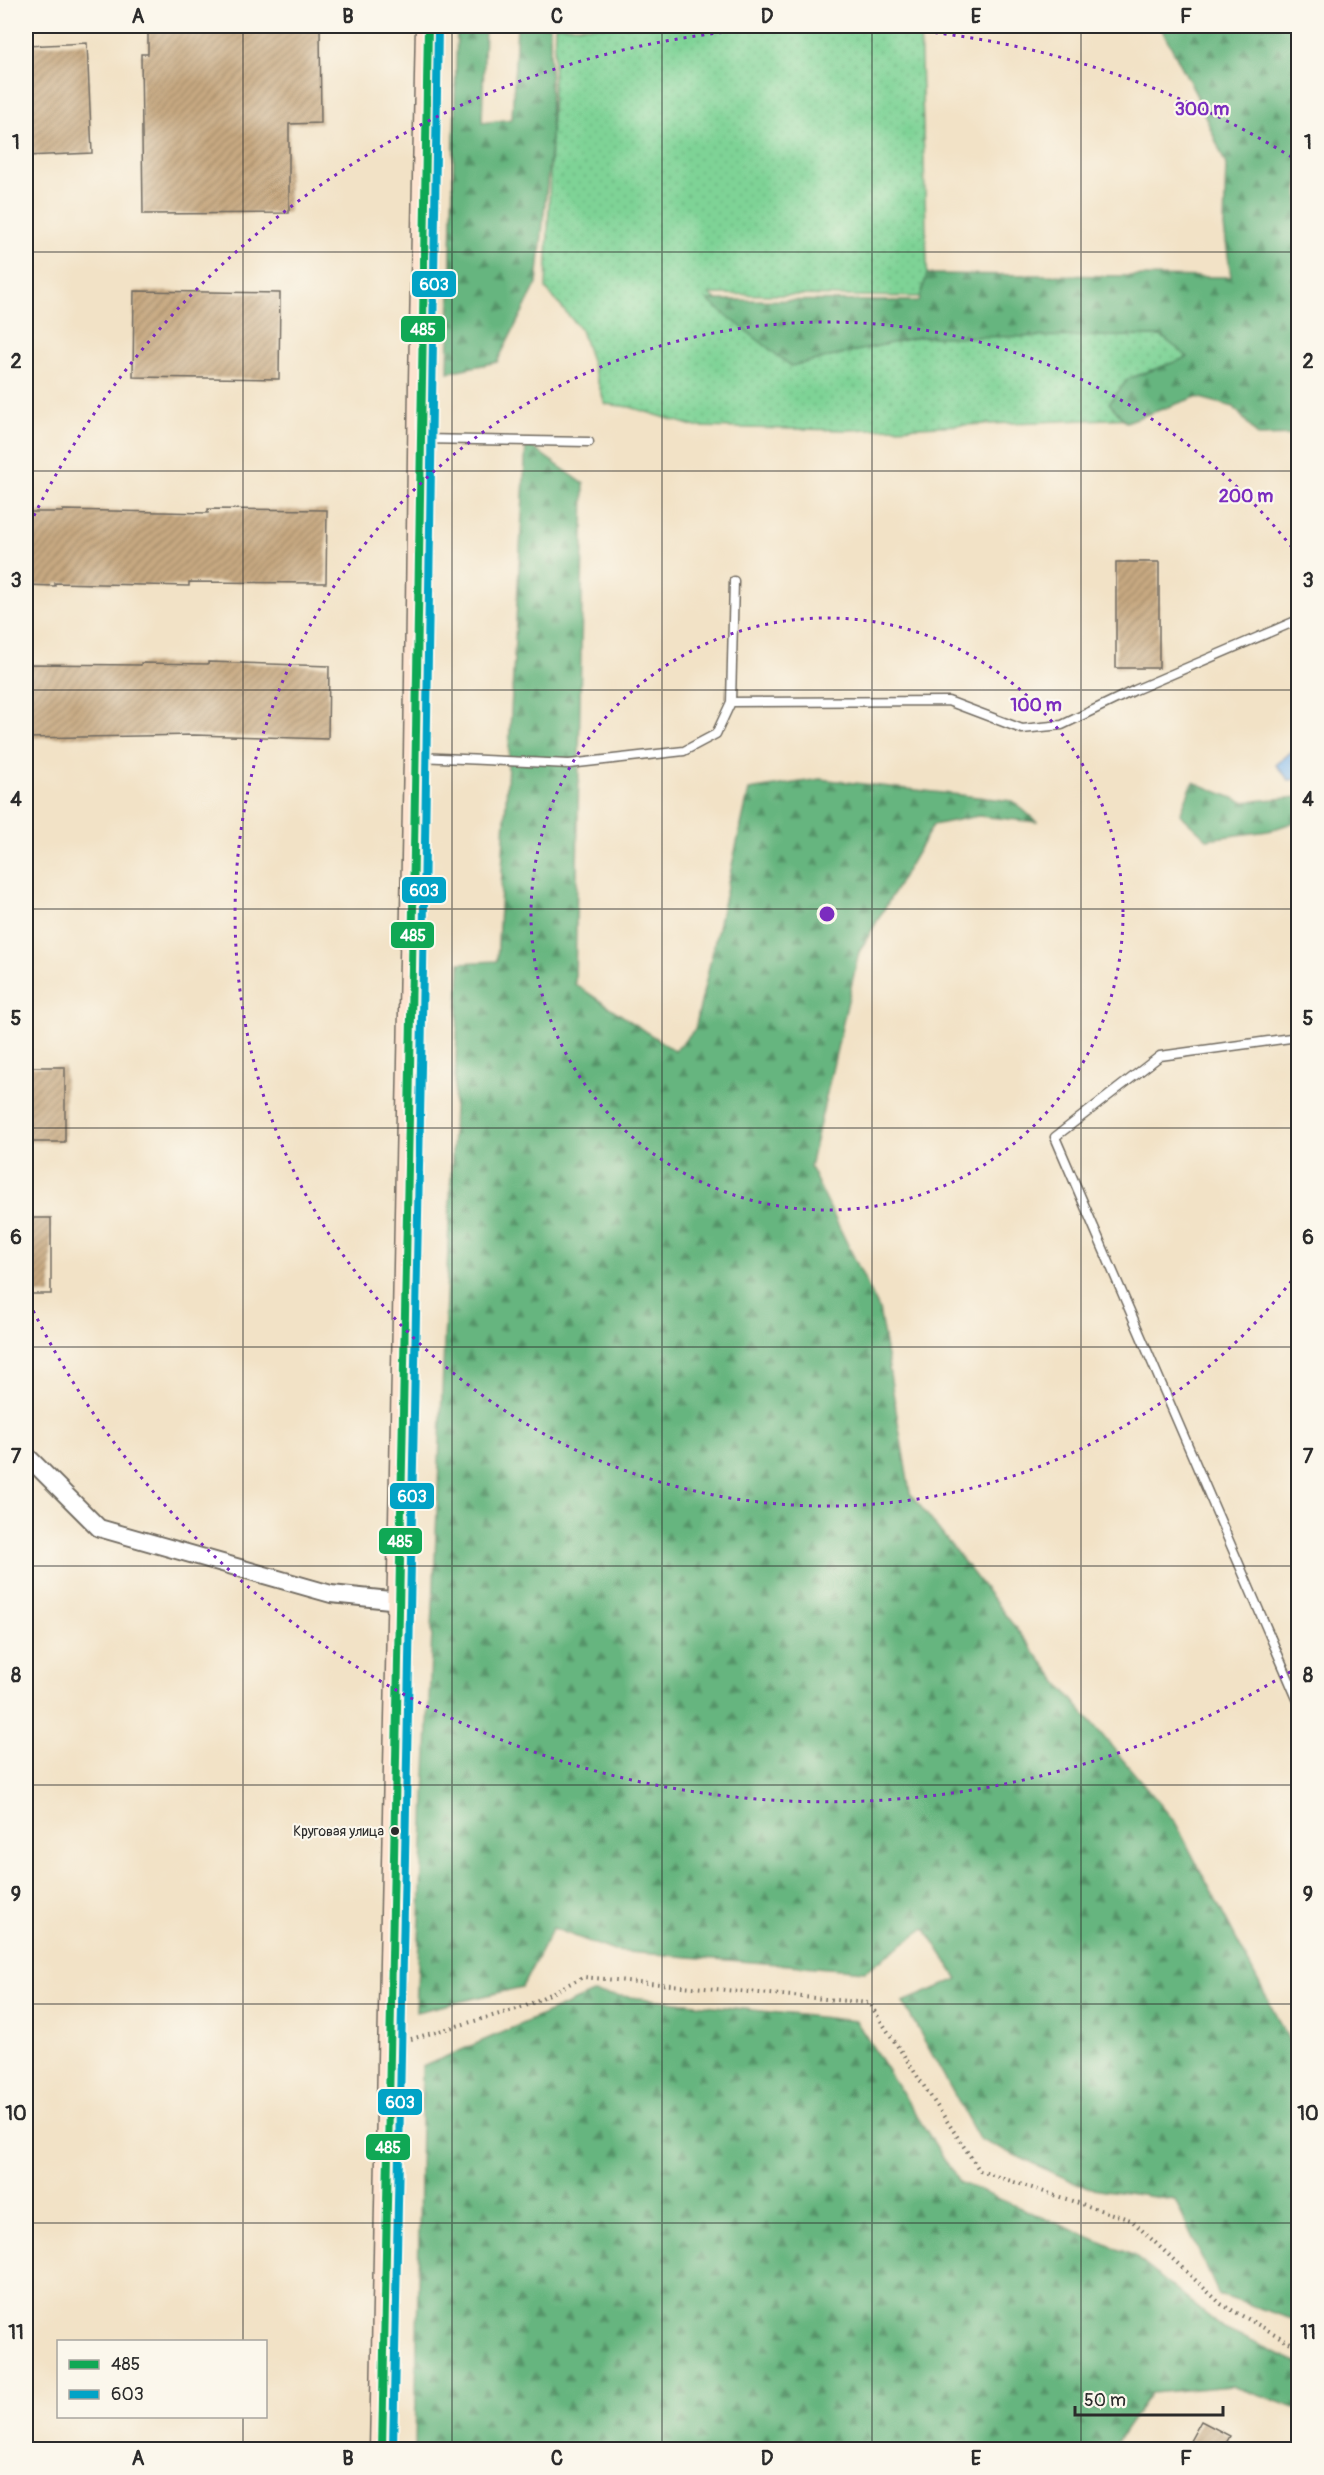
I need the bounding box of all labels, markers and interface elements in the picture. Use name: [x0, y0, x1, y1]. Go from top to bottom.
text: A: [132, 4, 145, 29]
text: B: [342, 4, 354, 29]
text: C: [551, 4, 563, 29]
text: D: [761, 4, 774, 29]
text: E: [971, 4, 982, 29]
text: F: [1180, 4, 1192, 29]
text: 300 m: [1175, 98, 1229, 121]
text: 1: [12, 130, 20, 155]
text: 1: [1304, 130, 1312, 155]
line badge: 603: [411, 270, 457, 298]
text: 603: [419, 275, 449, 295]
line badge: 485: [400, 315, 446, 343]
text: 485: [410, 320, 436, 340]
text: 2: [10, 349, 22, 374]
text: 2: [1302, 349, 1314, 374]
text: 200 m: [1219, 485, 1273, 508]
text: 3: [10, 568, 22, 593]
text: 3: [1302, 568, 1314, 593]
text: 100 m: [1010, 694, 1062, 717]
text: 4: [10, 787, 22, 812]
text: 4: [1302, 787, 1314, 812]
line badge: 603: [401, 876, 447, 904]
text: 603: [409, 881, 439, 901]
centre of rings: [817, 904, 837, 924]
line badge: 485: [390, 921, 435, 949]
text: 485: [400, 926, 426, 946]
text: 5: [11, 1006, 22, 1031]
text: 5: [1303, 1006, 1314, 1031]
text: 6: [10, 1225, 22, 1250]
text: 6: [1302, 1225, 1314, 1250]
text: 7: [11, 1444, 22, 1469]
text: 7: [1303, 1444, 1314, 1469]
line badge: 603: [389, 1482, 435, 1510]
text: 603: [397, 1487, 427, 1507]
line badge: 485: [378, 1527, 423, 1555]
text: 485: [387, 1532, 413, 1552]
text: 8: [11, 1663, 21, 1688]
text: 8: [1303, 1663, 1313, 1688]
place label: Круговая улица: [293, 1823, 384, 1840]
marker: Круговая улица: [389, 1825, 401, 1837]
text: 9: [11, 1882, 21, 1907]
text: 9: [1303, 1882, 1313, 1907]
line badge: 603: [377, 2088, 423, 2116]
text: 603: [385, 2093, 415, 2113]
text: 10: [5, 2101, 27, 2126]
text: 10: [1297, 2101, 1319, 2126]
line badge: 485: [365, 2133, 411, 2161]
text: 485: [375, 2138, 401, 2158]
text: 11: [8, 2320, 24, 2345]
text: 11: [1300, 2320, 1316, 2345]
legend: [57, 2340, 267, 2418]
text: 485: [111, 2353, 140, 2376]
scale bar: [1075, 2379, 1224, 2417]
text: 603: [111, 2383, 144, 2406]
text: 50 m: [1084, 2389, 1126, 2412]
text: A: [132, 2446, 145, 2471]
text: B: [342, 2446, 354, 2471]
text: C: [551, 2446, 563, 2471]
text: D: [761, 2446, 774, 2471]
text: E: [971, 2446, 982, 2471]
text: F: [1180, 2446, 1192, 2471]

